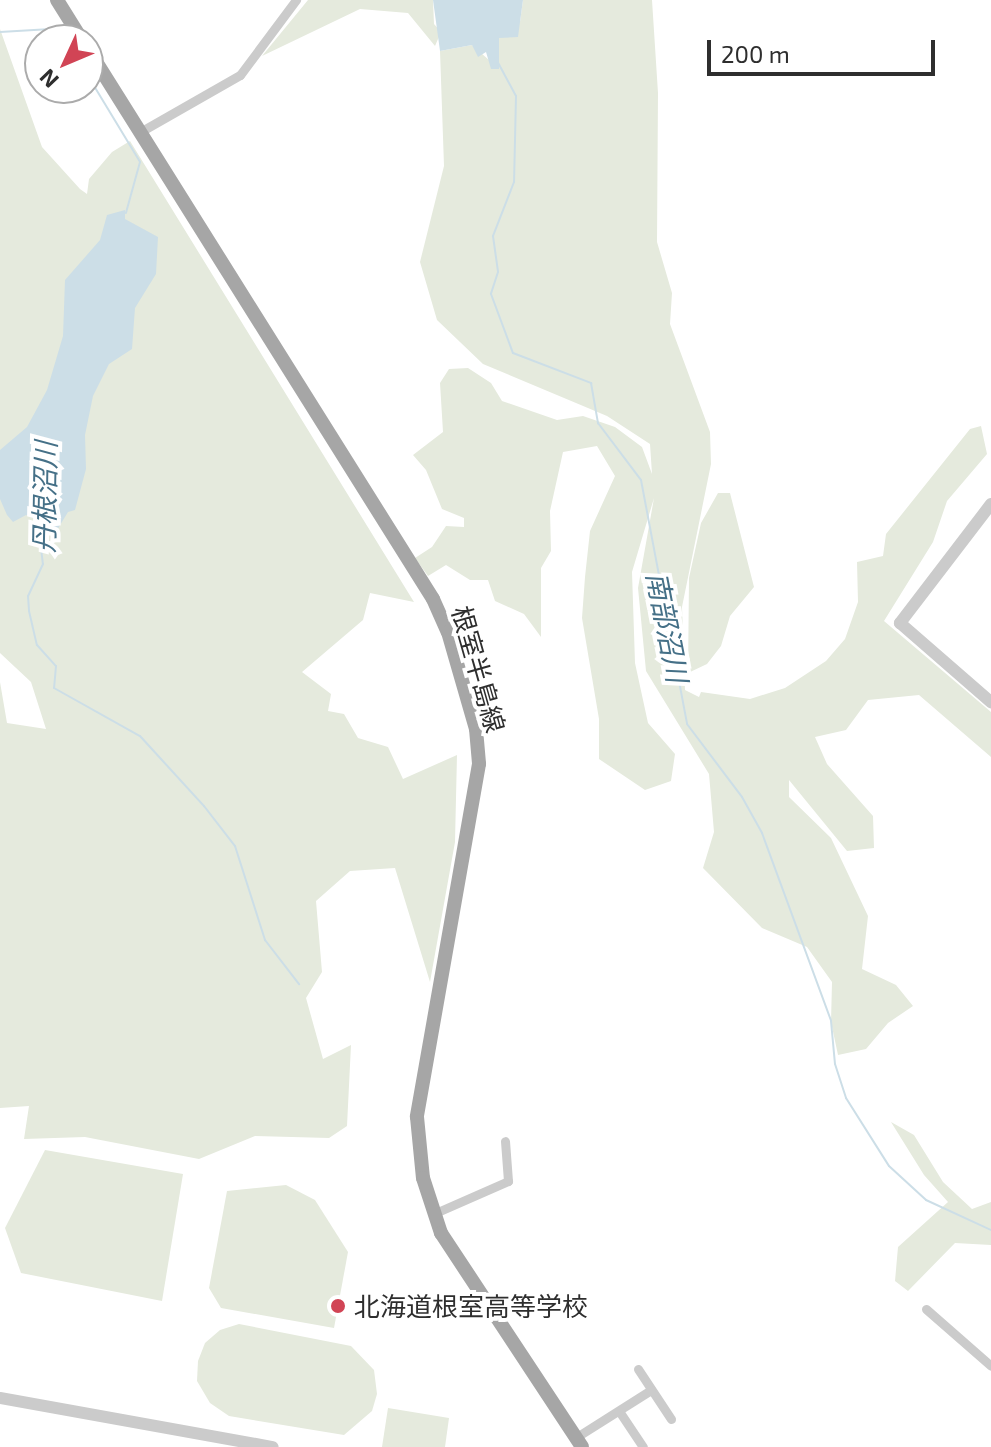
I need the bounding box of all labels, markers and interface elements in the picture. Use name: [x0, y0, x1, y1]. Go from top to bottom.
north arrow: [24, 24, 104, 104]
scale bar: [711, 24, 939, 74]
text: 200 m: [721, 39, 790, 68]
text: N: [33, 65, 63, 94]
water label: 丹根沼川: [26, 441, 62, 553]
water label: 南部沼川: [641, 569, 695, 685]
street label: 根室半島線: [446, 602, 512, 736]
place label: 北海道根室高等学校: [354, 1290, 588, 1322]
marker: 北海道根室高等学校: [329, 1297, 347, 1315]

